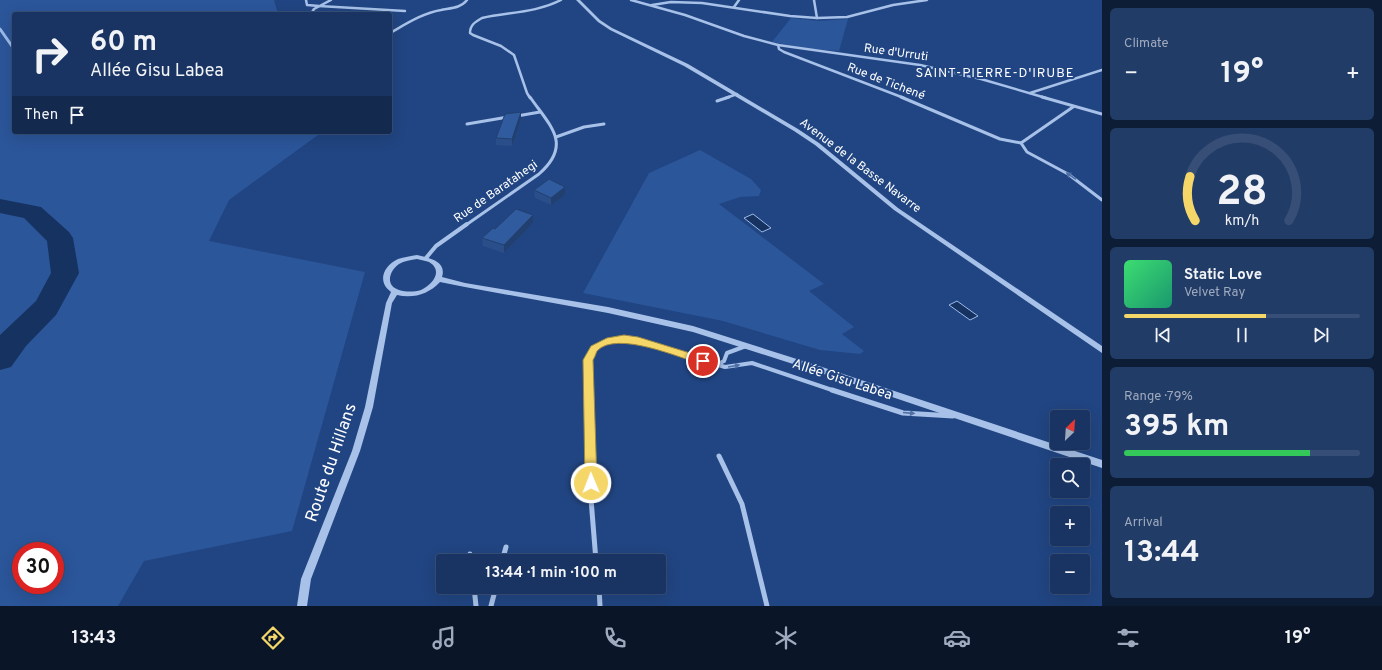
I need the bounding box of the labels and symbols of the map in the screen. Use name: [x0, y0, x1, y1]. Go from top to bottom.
street label: Rue d'Urruti: [863, 41, 929, 65]
street label: Rue de Tichené: [845, 60, 927, 104]
district label: SAINT-PIERRE-D'IRUBE: [915, 66, 1075, 82]
street label: Avenue de la Basse Navarre: [796, 115, 924, 217]
street label: Rue de Baratahegi: [451, 157, 541, 227]
one-way arrow: [1065, 173, 1077, 180]
pin: [686, 344, 720, 378]
street label: Allée Gisu Labea: [790, 356, 894, 404]
one-way arrow: [728, 362, 740, 368]
street label: Route du Hillans: [301, 401, 363, 525]
one-way arrow: [903, 410, 915, 416]
north arrow: [1050, 410, 1090, 450]
position arrow: [570, 462, 612, 504]
speed limit sign: 30: [12, 542, 64, 594]

